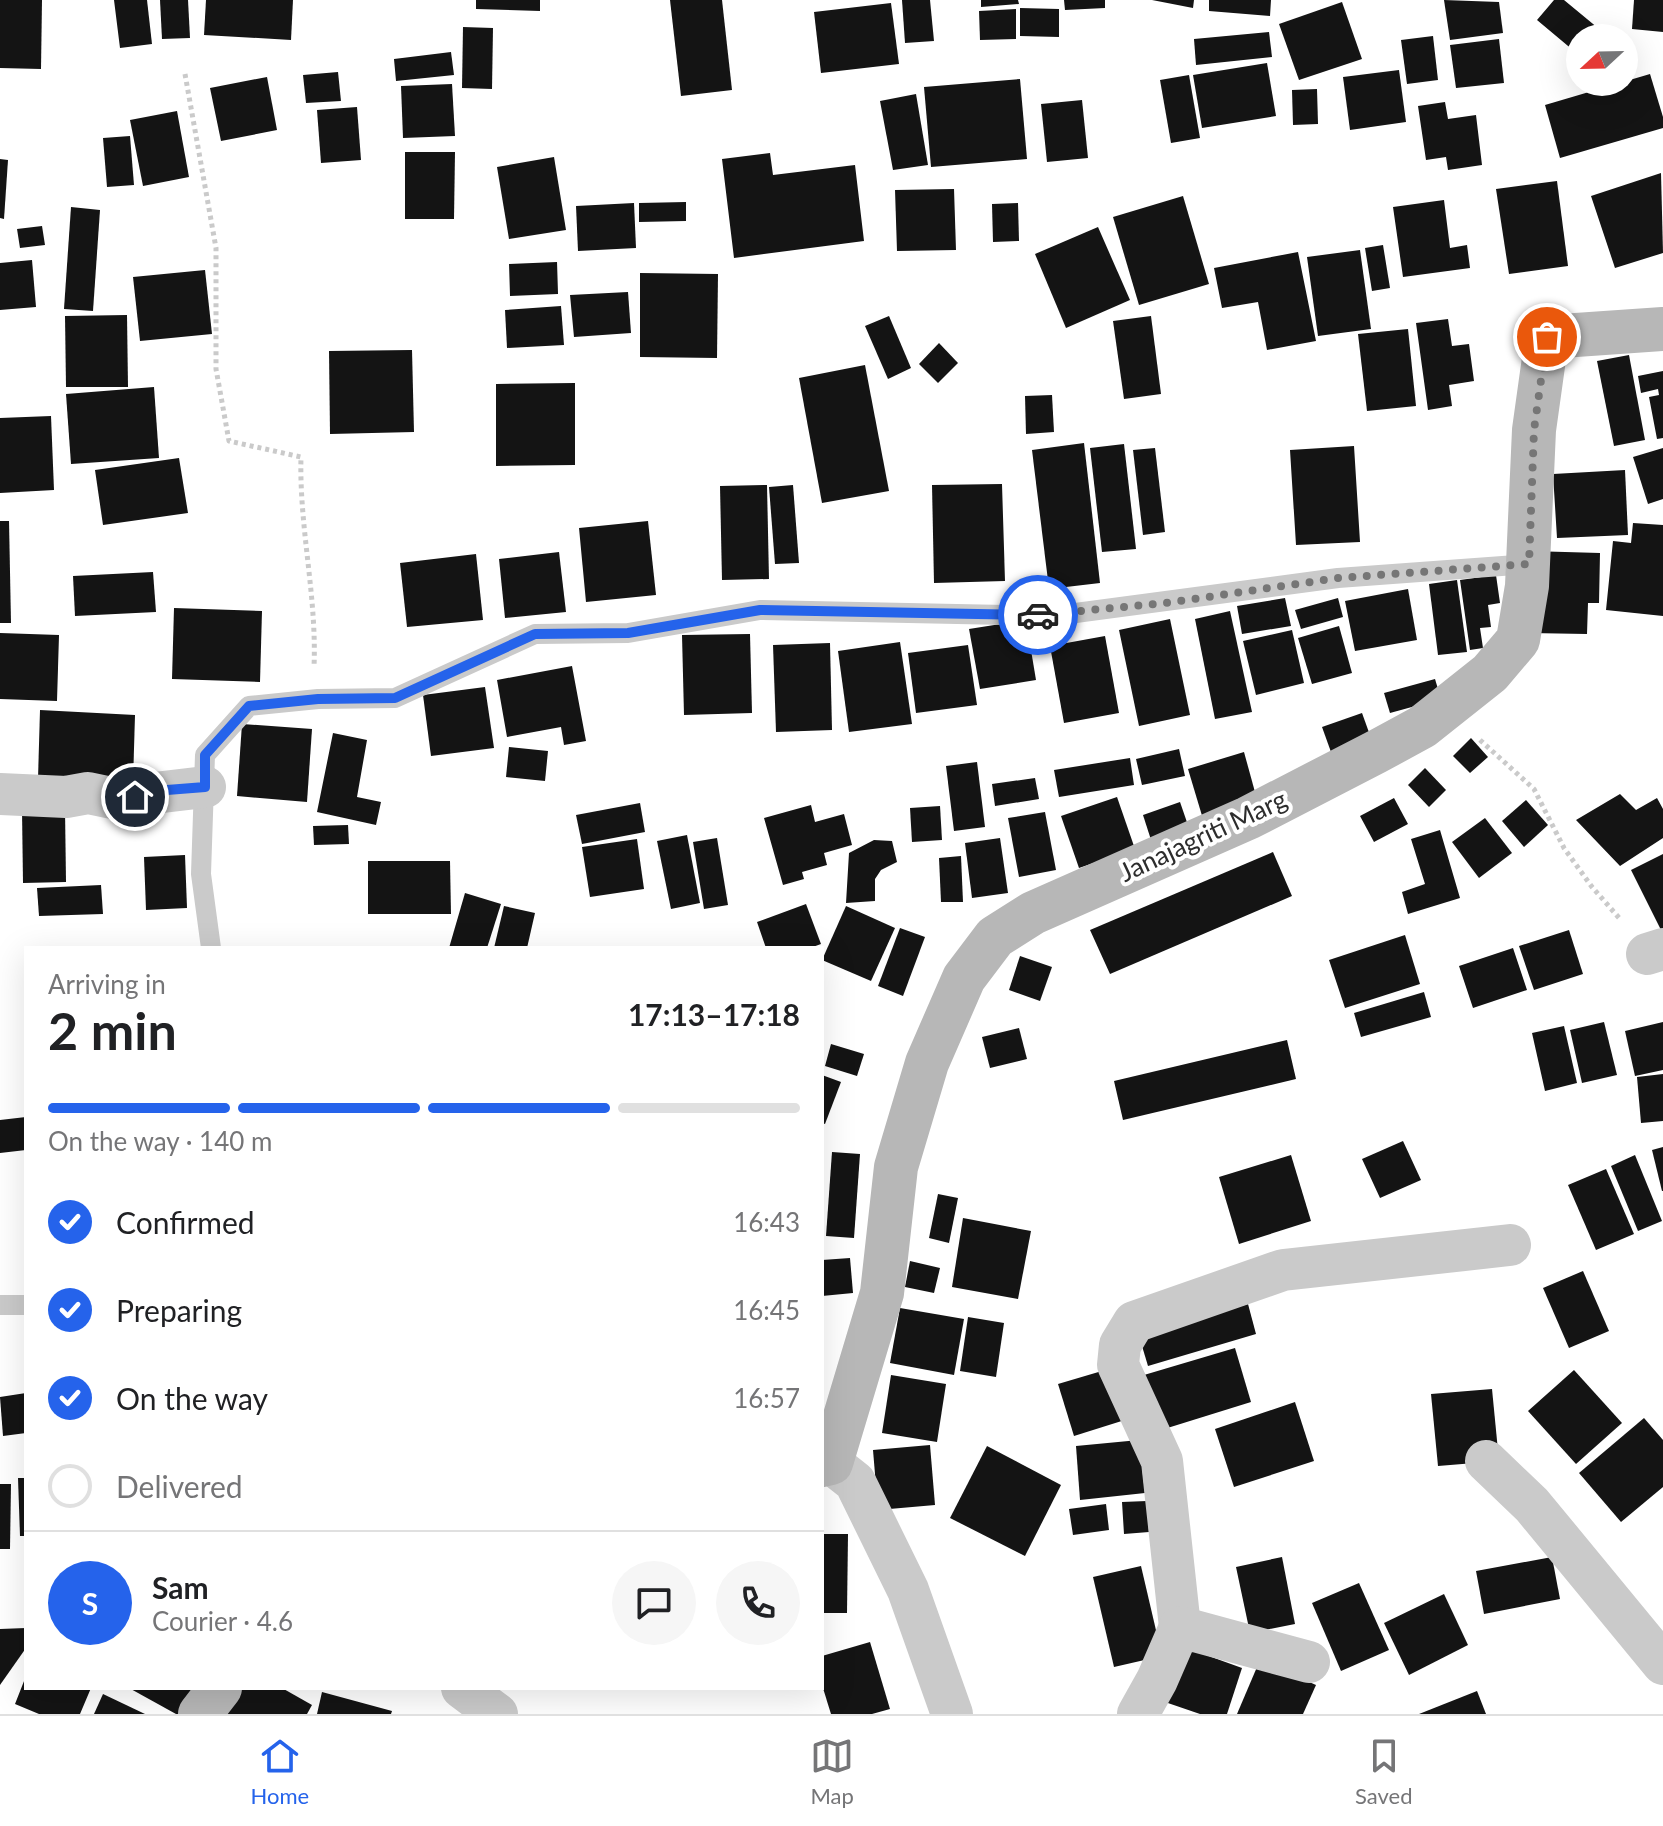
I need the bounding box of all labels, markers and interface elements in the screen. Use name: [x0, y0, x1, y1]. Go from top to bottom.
north arrow: [1566, 24, 1638, 96]
map controls: [1566, 24, 1638, 96]
pin: [1513, 303, 1581, 371]
icon: bag: [1525, 315, 1569, 359]
courier: [998, 575, 1078, 655]
icon: car: [1016, 593, 1060, 637]
pin: [101, 763, 169, 831]
icon: home: [113, 775, 157, 819]
street label: Janajagriti Marg: [1114, 782, 1291, 888]
text: Arriving in: [48, 968, 166, 1000]
text: 17:13–17:18: [628, 996, 800, 1032]
text: 2 min: [48, 999, 177, 1061]
text: On the way · 140 m: [48, 1125, 272, 1157]
icon: check: [48, 1200, 92, 1244]
text: Confirmed: [116, 1204, 255, 1240]
text: 16:43: [733, 1206, 800, 1238]
icon: check: [48, 1288, 92, 1332]
text: Preparing: [116, 1292, 242, 1328]
text: 16:45: [733, 1294, 800, 1326]
icon: check: [48, 1376, 92, 1420]
text: On the way: [116, 1380, 268, 1416]
text: 16:57: [733, 1382, 800, 1414]
text: Delivered: [116, 1468, 243, 1504]
button: chat: [612, 1561, 696, 1645]
button: phone: [716, 1561, 800, 1645]
text: Sam: [152, 1569, 209, 1605]
text: S: [82, 1585, 98, 1621]
text: Courier · 4.6: [152, 1605, 293, 1637]
tab: Home: [250, 1734, 309, 1809]
tab: Map: [810, 1734, 854, 1809]
tab: Saved: [1355, 1734, 1412, 1809]

